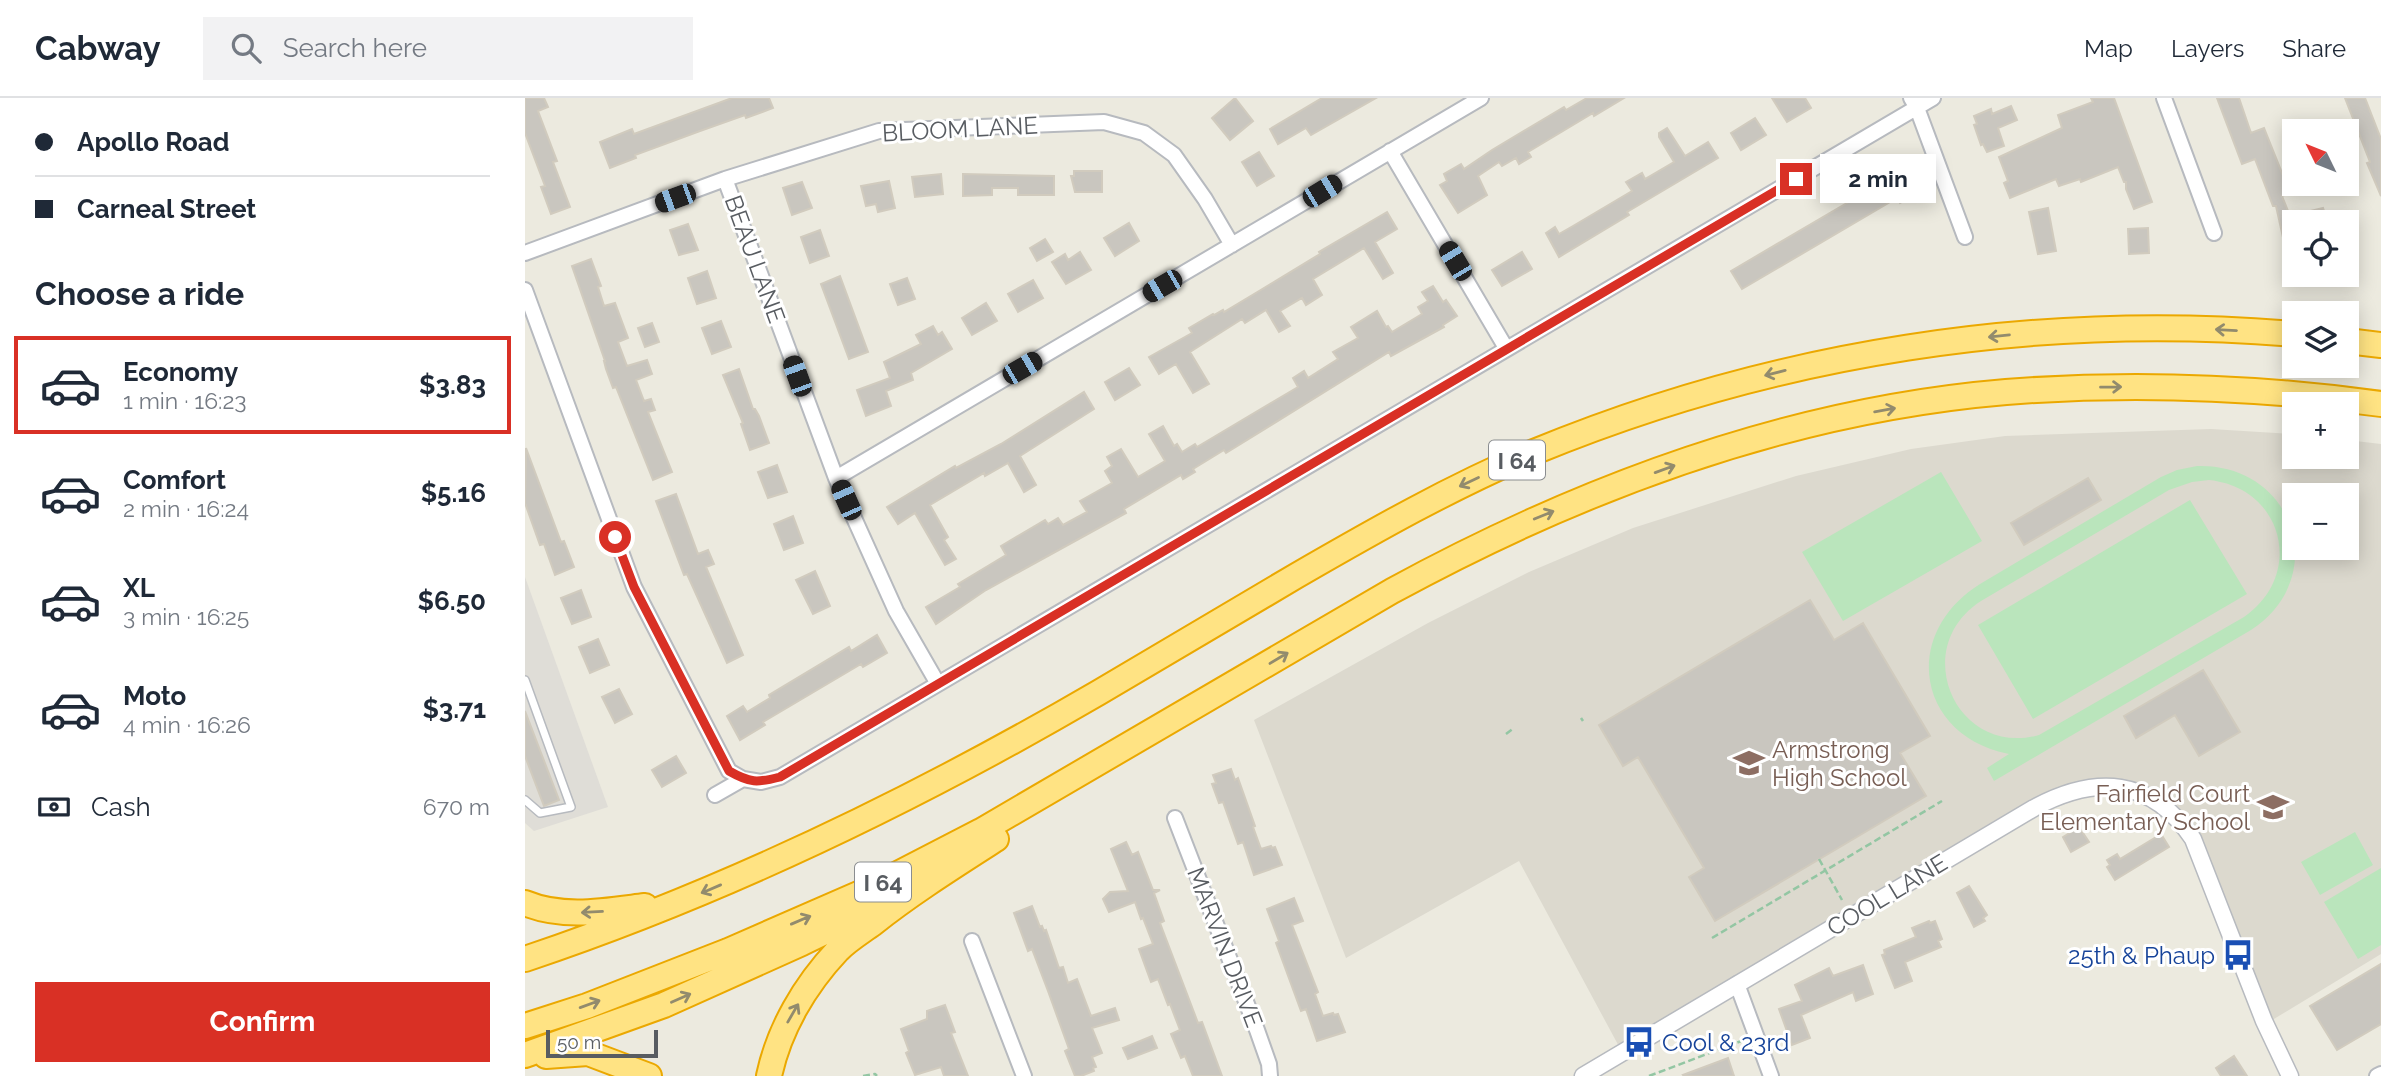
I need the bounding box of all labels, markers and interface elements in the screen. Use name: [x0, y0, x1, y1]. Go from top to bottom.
search box: [203, 17, 693, 80]
text: Cabway: [35, 29, 161, 68]
icon: search: [227, 29, 265, 67]
text: Search here: [283, 33, 427, 63]
text: Map: [2084, 34, 2133, 63]
text: Layers: [2171, 34, 2244, 63]
text: Share: [2282, 34, 2346, 63]
street label: BLOOM LANE: [881, 110, 1039, 148]
north arrow: [2282, 119, 2359, 196]
map controls: [2282, 119, 2359, 560]
text: Apollo Road: [77, 127, 229, 157]
callout: 2 min: [1821, 154, 1936, 204]
route end: [1780, 163, 1812, 195]
text: 2 min: [1848, 165, 1908, 192]
car: [1299, 171, 1346, 211]
car: [652, 181, 699, 215]
street label: BEAU LANE: [719, 191, 791, 327]
text: Carneal Street: [77, 194, 256, 224]
button: locate: [2282, 210, 2359, 287]
car: [1436, 238, 1475, 284]
car: [1139, 266, 1186, 306]
text: Choose a ride: [35, 275, 244, 312]
button: layers: [2282, 301, 2359, 378]
one-way arrow: [2215, 324, 2238, 337]
one-way arrow: [1988, 330, 2011, 343]
car: [999, 348, 1046, 388]
car: [780, 353, 815, 399]
icon: car: [39, 354, 102, 417]
text: Economy: [123, 357, 238, 387]
one-way arrow: [1764, 367, 1787, 380]
text: $3.83: [419, 370, 486, 400]
one-way arrow: [2099, 380, 2122, 393]
text: 1 min · 16:23: [123, 387, 247, 414]
button: +: [2282, 392, 2359, 469]
one-way arrow: [1873, 402, 1896, 416]
road number: I 64: [1489, 440, 1545, 480]
one-way arrow: [1654, 461, 1676, 474]
icon: car: [39, 462, 102, 525]
text: Comfort: [123, 465, 226, 495]
one-way arrow: [1459, 476, 1480, 489]
car: [828, 477, 865, 523]
text: $5.16: [421, 478, 486, 508]
button: −: [2282, 483, 2359, 560]
text: 2 min · 16:24: [123, 495, 249, 522]
one-way arrow: [1533, 508, 1554, 521]
route start: [599, 521, 631, 553]
icon: car: [39, 570, 102, 633]
text: XL: [123, 573, 155, 603]
text: $6.50: [418, 586, 486, 616]
text: 3 min · 16:25: [123, 603, 249, 630]
one-way arrow: [1269, 650, 1289, 664]
icon: car: [39, 678, 102, 741]
text: Moto: [123, 681, 186, 711]
text: $3.71: [422, 694, 486, 724]
text: 4 min · 16:26: [123, 711, 251, 738]
place label: Armstrong High School: [1772, 735, 1907, 792]
school or university icon: Armstrong High School: [1732, 746, 1766, 780]
place label: Fairfield Court Elementary School: [2040, 779, 2250, 836]
icon: cash: [35, 788, 73, 826]
school or university icon: Fairfield Court Elementary School: [2256, 790, 2290, 824]
text: Cash: [91, 792, 151, 822]
text: 670 m: [423, 793, 490, 820]
street label: COOL LANE: [1822, 848, 1952, 942]
road number: I 64: [855, 862, 911, 902]
street label: MARVIN DRIVE: [1181, 863, 1269, 1031]
one-way arrow: [701, 883, 723, 896]
one-way arrow: [581, 905, 604, 918]
one-way arrow: [790, 913, 811, 926]
bus stop icon: 25th & Phaup: [2221, 938, 2255, 972]
place label: 25th & Phaup: [2068, 941, 2215, 970]
button: Confirm: [35, 982, 490, 1062]
one-way arrow: [670, 991, 691, 1004]
one-way arrow: [578, 997, 600, 1010]
one-way arrow: [786, 1003, 800, 1023]
bus stop icon: Cool & 23rd: [1622, 1025, 1656, 1059]
scale bar: [546, 1027, 658, 1059]
place label: Cool & 23rd: [1662, 1028, 1789, 1057]
text: 50 m: [557, 1031, 601, 1053]

